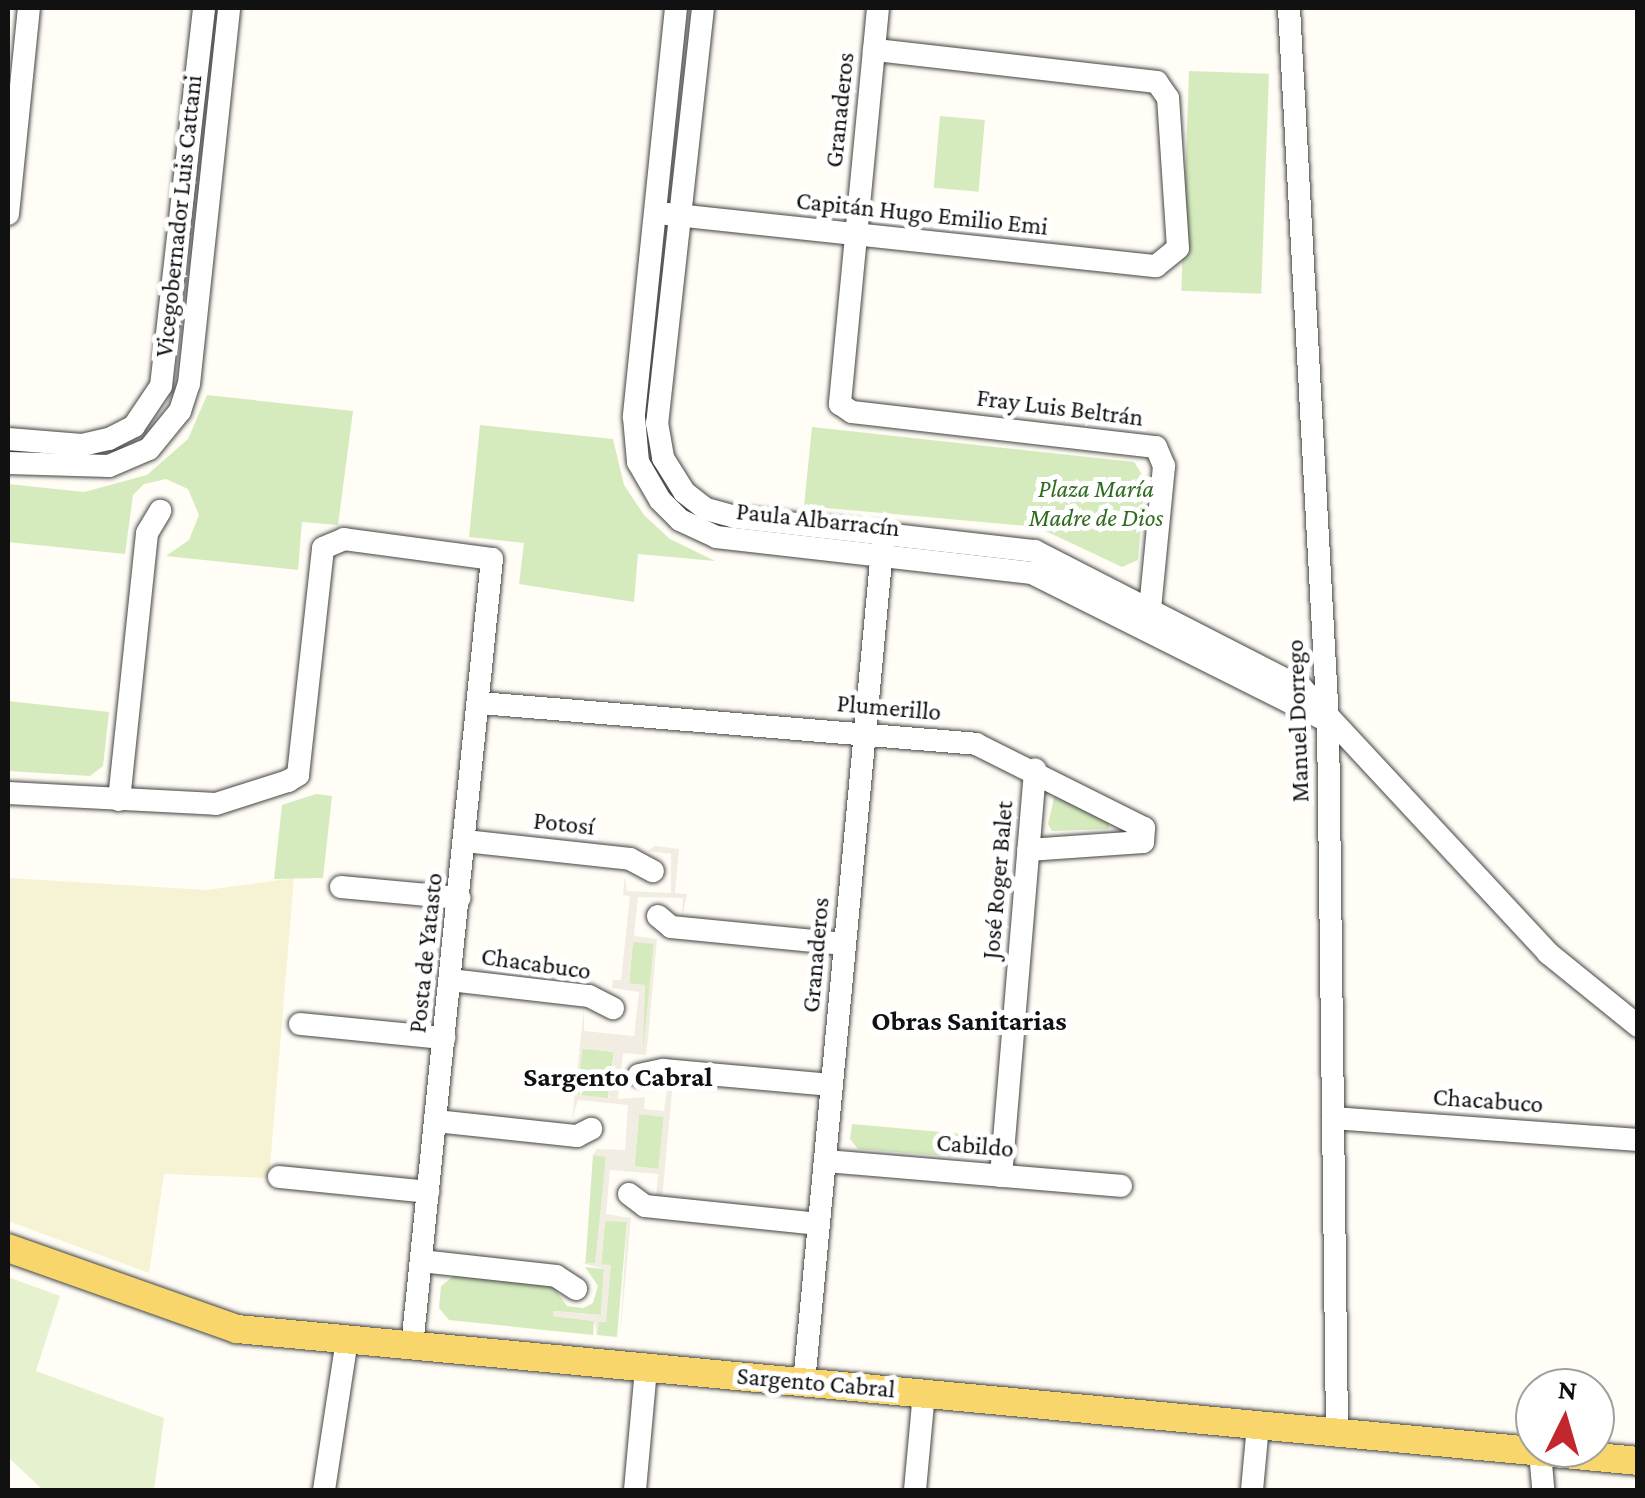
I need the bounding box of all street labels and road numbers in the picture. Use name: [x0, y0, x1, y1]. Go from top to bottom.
street label: Granaderos: [819, 51, 861, 169]
street label: Vicegobernador Luis Cattani: [149, 73, 209, 359]
street label: Capitán Hugo Emilio Emi: [795, 186, 1049, 242]
street label: Fray Luis Beltrán: [975, 383, 1145, 433]
street label: Paula Albarracín: [735, 496, 901, 544]
street label: Manuel Dorrego: [1280, 639, 1316, 803]
street label: Plumerillo: [836, 689, 942, 727]
street label: José Roger Balet: [976, 800, 1020, 960]
street label: Potosí: [532, 806, 596, 842]
street label: Posta de Yatasto: [403, 871, 449, 1035]
street label: Granaderos: [796, 896, 836, 1014]
street label: Chacabuco: [479, 941, 593, 987]
street label: Chacabuco: [1432, 1082, 1544, 1120]
street label: Cabildo: [935, 1128, 1015, 1164]
street label: Sargento Cabral: [736, 1361, 896, 1405]

